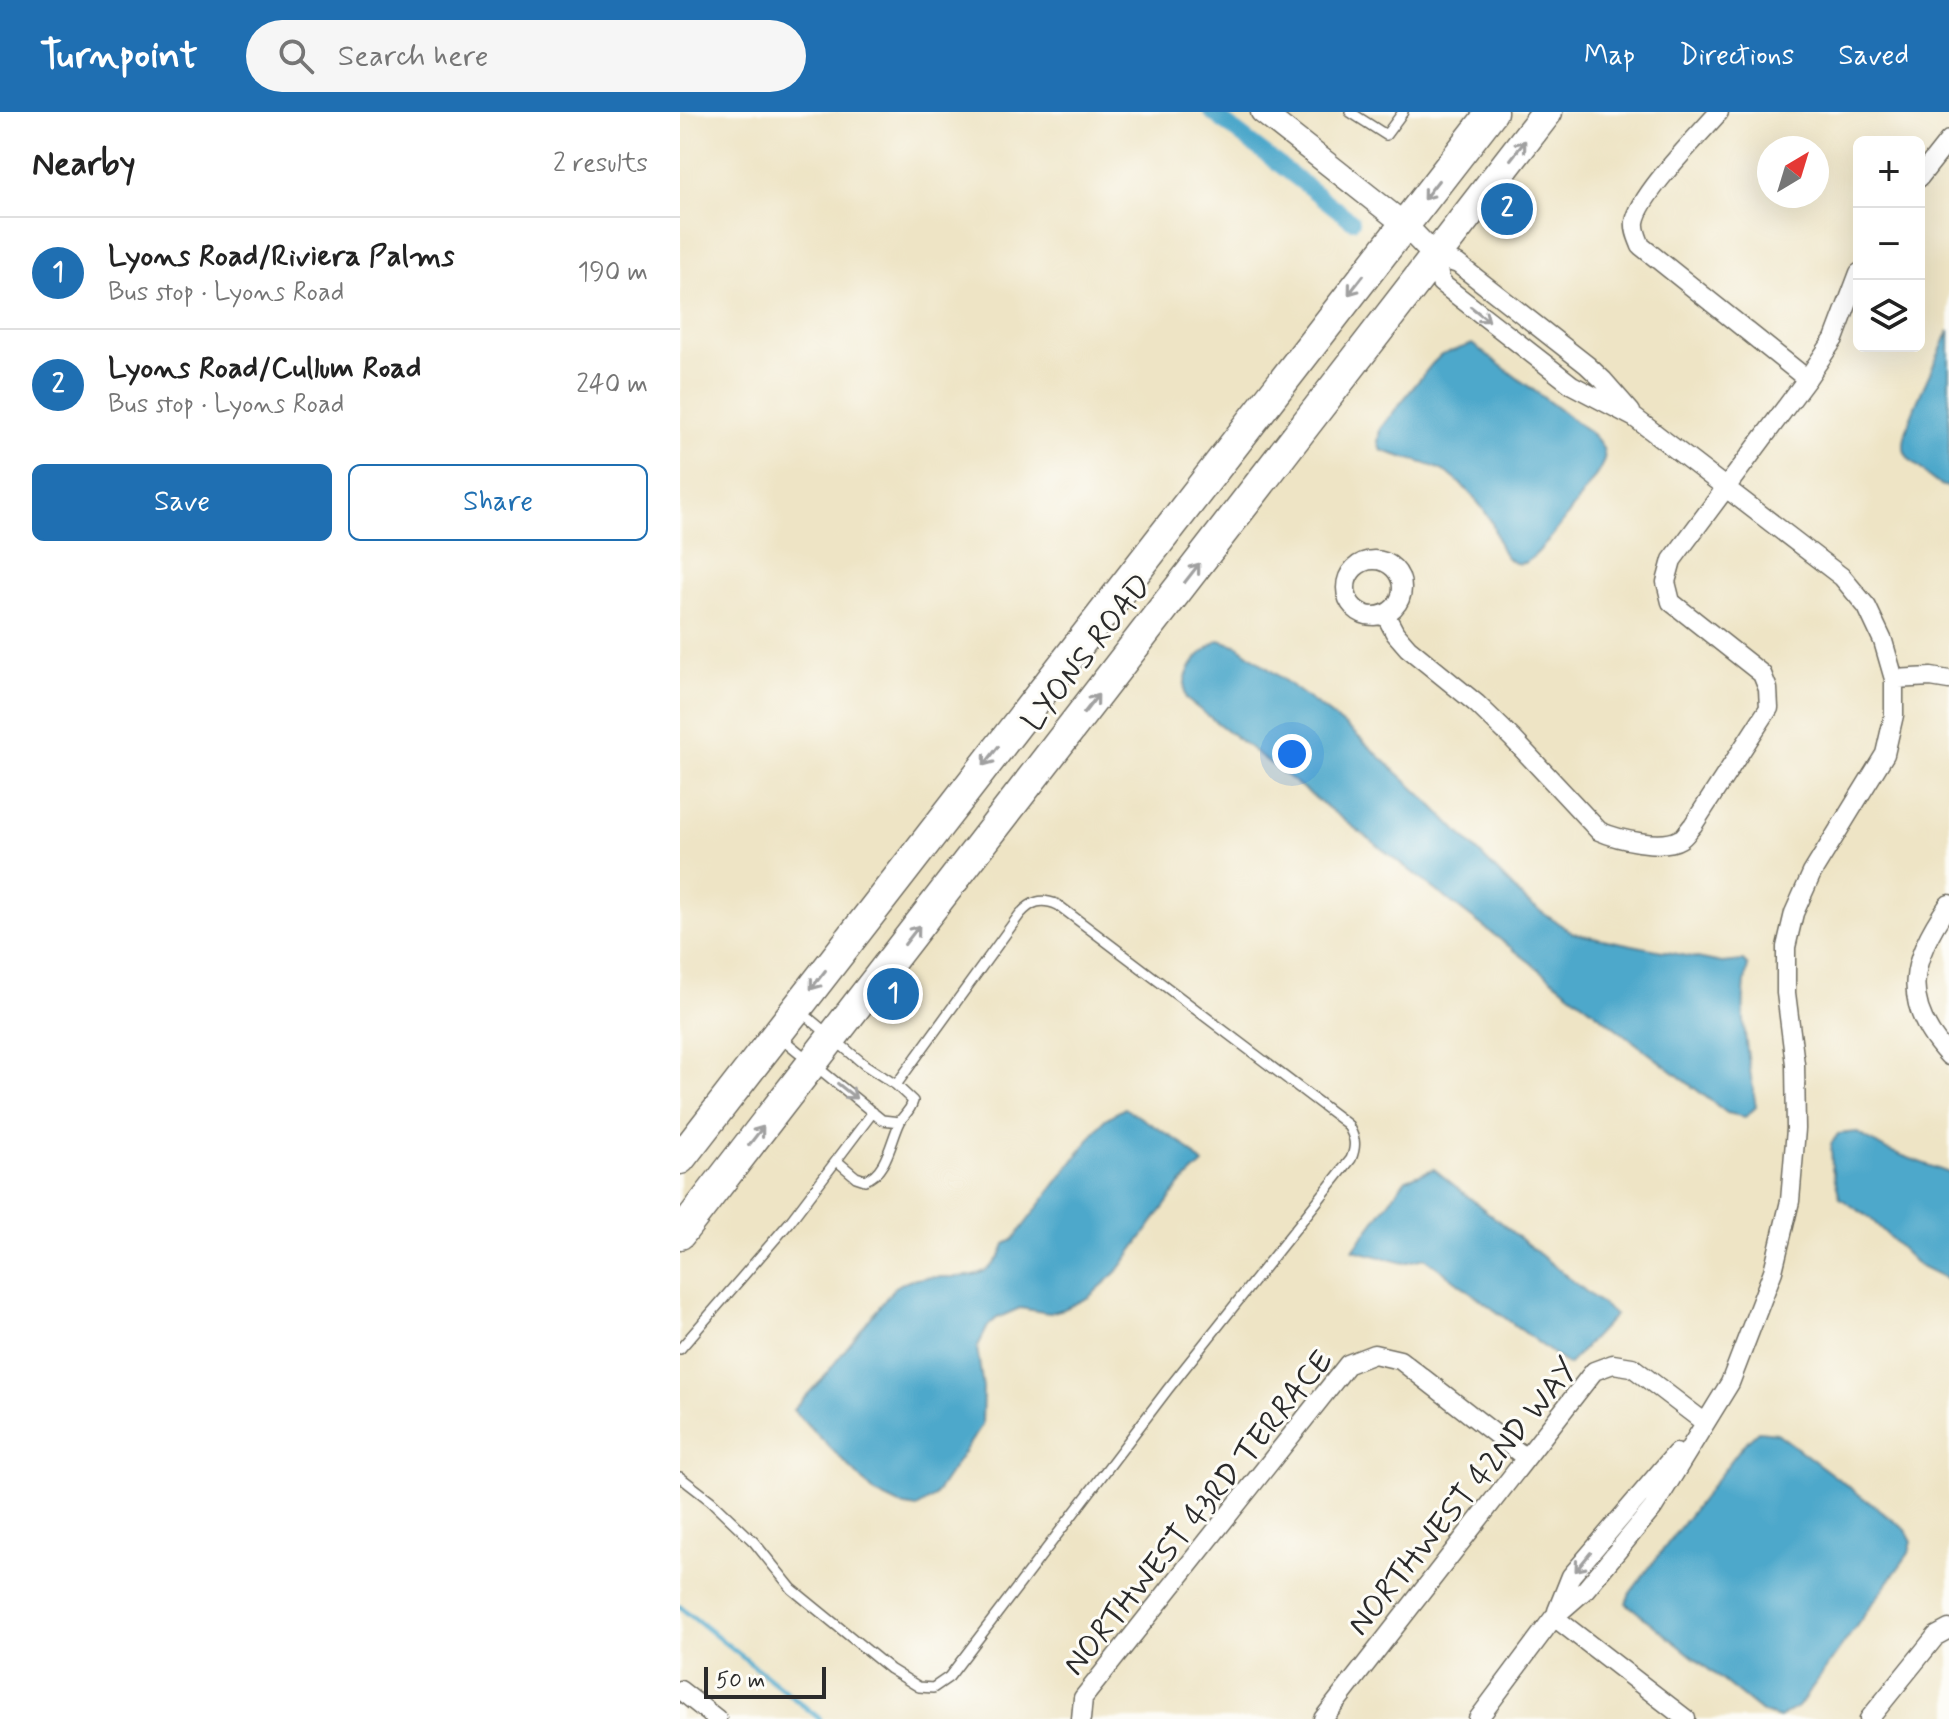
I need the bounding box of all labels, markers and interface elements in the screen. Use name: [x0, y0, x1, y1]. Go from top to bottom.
search box: [246, 20, 806, 92]
text: Turnpoint: [40, 32, 198, 81]
icon: search: [274, 34, 318, 78]
text: Search here: [338, 37, 489, 76]
text: Map: [1584, 38, 1635, 75]
text: Directions: [1679, 38, 1794, 75]
text: Saved: [1838, 38, 1909, 75]
north arrow: [1757, 136, 1829, 208]
map controls: [1853, 136, 1925, 352]
button: +: [1853, 136, 1925, 208]
one-way arrow: [1509, 140, 1526, 161]
text: Nearby: [32, 142, 136, 187]
text: 2 results: [553, 147, 648, 181]
one-way arrow: [1422, 179, 1439, 200]
pin: 2: [1481, 179, 1533, 239]
button: −: [1853, 208, 1925, 280]
text: Lyons Road/Riviera Palms: [108, 237, 454, 276]
text: 1: [52, 256, 64, 290]
text: 190 m: [578, 256, 648, 290]
one-way arrow: [1348, 274, 1365, 296]
text: Bus stop · Lyons Road: [108, 276, 344, 310]
button: layers: [1853, 280, 1925, 352]
one-way arrow: [1469, 305, 1490, 323]
text: Lyons Road/Cullum Road: [108, 349, 421, 388]
text: 2: [52, 368, 64, 402]
text: 240 m: [576, 368, 648, 402]
text: Bus stop · Lyons Road: [108, 388, 344, 422]
button: Save: [32, 464, 332, 541]
button: Share: [348, 464, 648, 541]
one-way arrow: [1183, 563, 1201, 584]
street label: LYONS ROAD: [1013, 566, 1162, 741]
one-way arrow: [1082, 694, 1099, 715]
your location: [1272, 734, 1312, 774]
one-way arrow: [982, 745, 999, 767]
one-way arrow: [903, 925, 920, 946]
pin: 1: [867, 964, 919, 1024]
one-way arrow: [810, 969, 827, 991]
one-way arrow: [836, 1082, 857, 1099]
one-way arrow: [747, 1126, 764, 1147]
street label: NORTHWEST 43RD TERRACE: [1054, 1342, 1343, 1685]
street label: NORTHWEST 42ND WAY: [1339, 1350, 1589, 1645]
one-way arrow: [1574, 1552, 1592, 1572]
scale bar: [704, 1663, 826, 1699]
text: 50 m: [716, 1667, 765, 1695]

